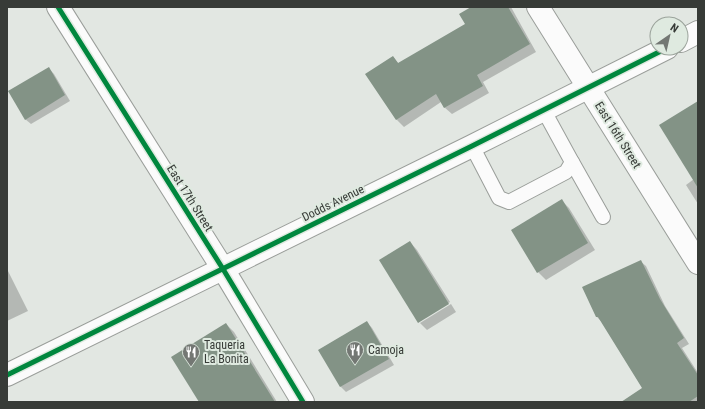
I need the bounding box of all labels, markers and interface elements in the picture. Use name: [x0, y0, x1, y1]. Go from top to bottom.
north arrow: [649, 16, 689, 56]
text: N: [668, 21, 681, 36]
street label: East 16th Street: [592, 99, 644, 171]
street label: East 17th Street: [164, 162, 216, 234]
street label: Dodds Avenue: [300, 182, 367, 224]
place label: Taqueria La Bonita: [204, 338, 249, 366]
restaurant icon: Camoja: [345, 340, 365, 365]
restaurant icon: Taqueria La Bonita: [181, 342, 201, 367]
place label: Camoja: [368, 343, 404, 357]

